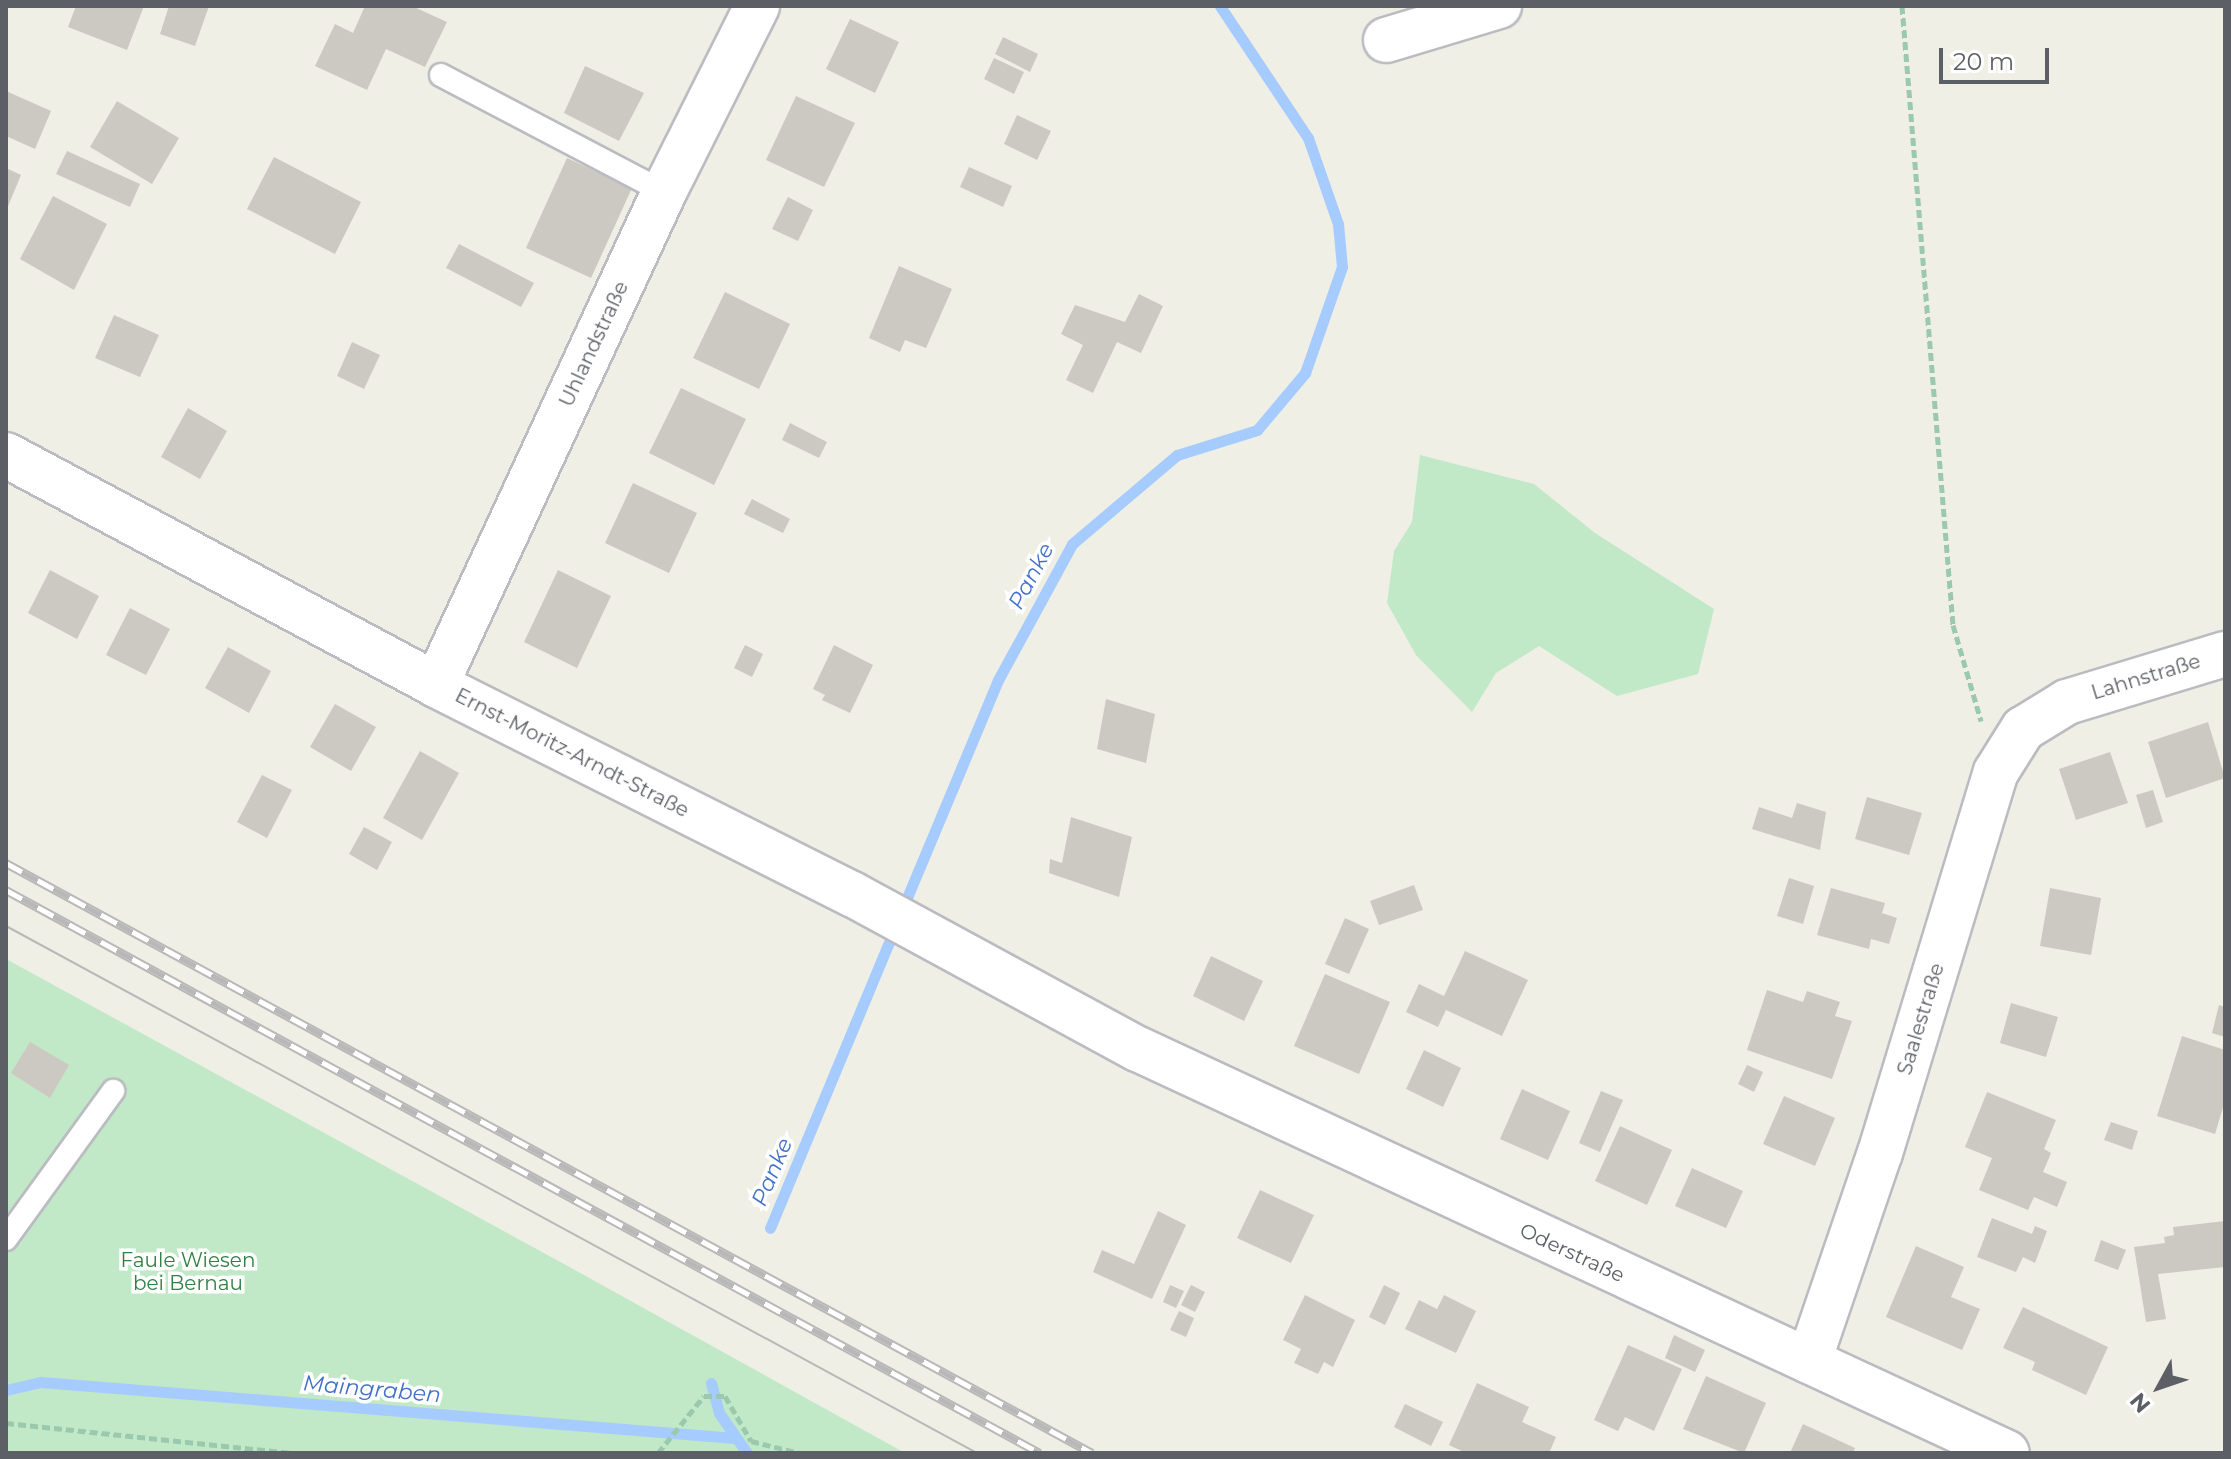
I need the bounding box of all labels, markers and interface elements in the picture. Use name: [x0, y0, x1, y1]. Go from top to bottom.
scale bar: [1943, 32, 2053, 82]
text: 20 m: [1953, 47, 2014, 76]
street label: Uhlandstraße: [554, 277, 634, 411]
water label: Panke: [1003, 538, 1059, 614]
street label: Lahnstraße: [2088, 649, 2204, 705]
street label: Ernst-Moritz-Arndt-Straße: [451, 683, 693, 823]
street label: Saalestraße: [1893, 960, 1949, 1078]
water label: Panke: [746, 1134, 798, 1210]
street label: Oderstraße: [1516, 1218, 1628, 1288]
park label: Faule Wiesen bei Bernau: [121, 1248, 255, 1295]
north arrow: [2119, 1347, 2199, 1427]
water label: Maingraben: [302, 1370, 442, 1408]
text: N: [2124, 1387, 2156, 1418]

